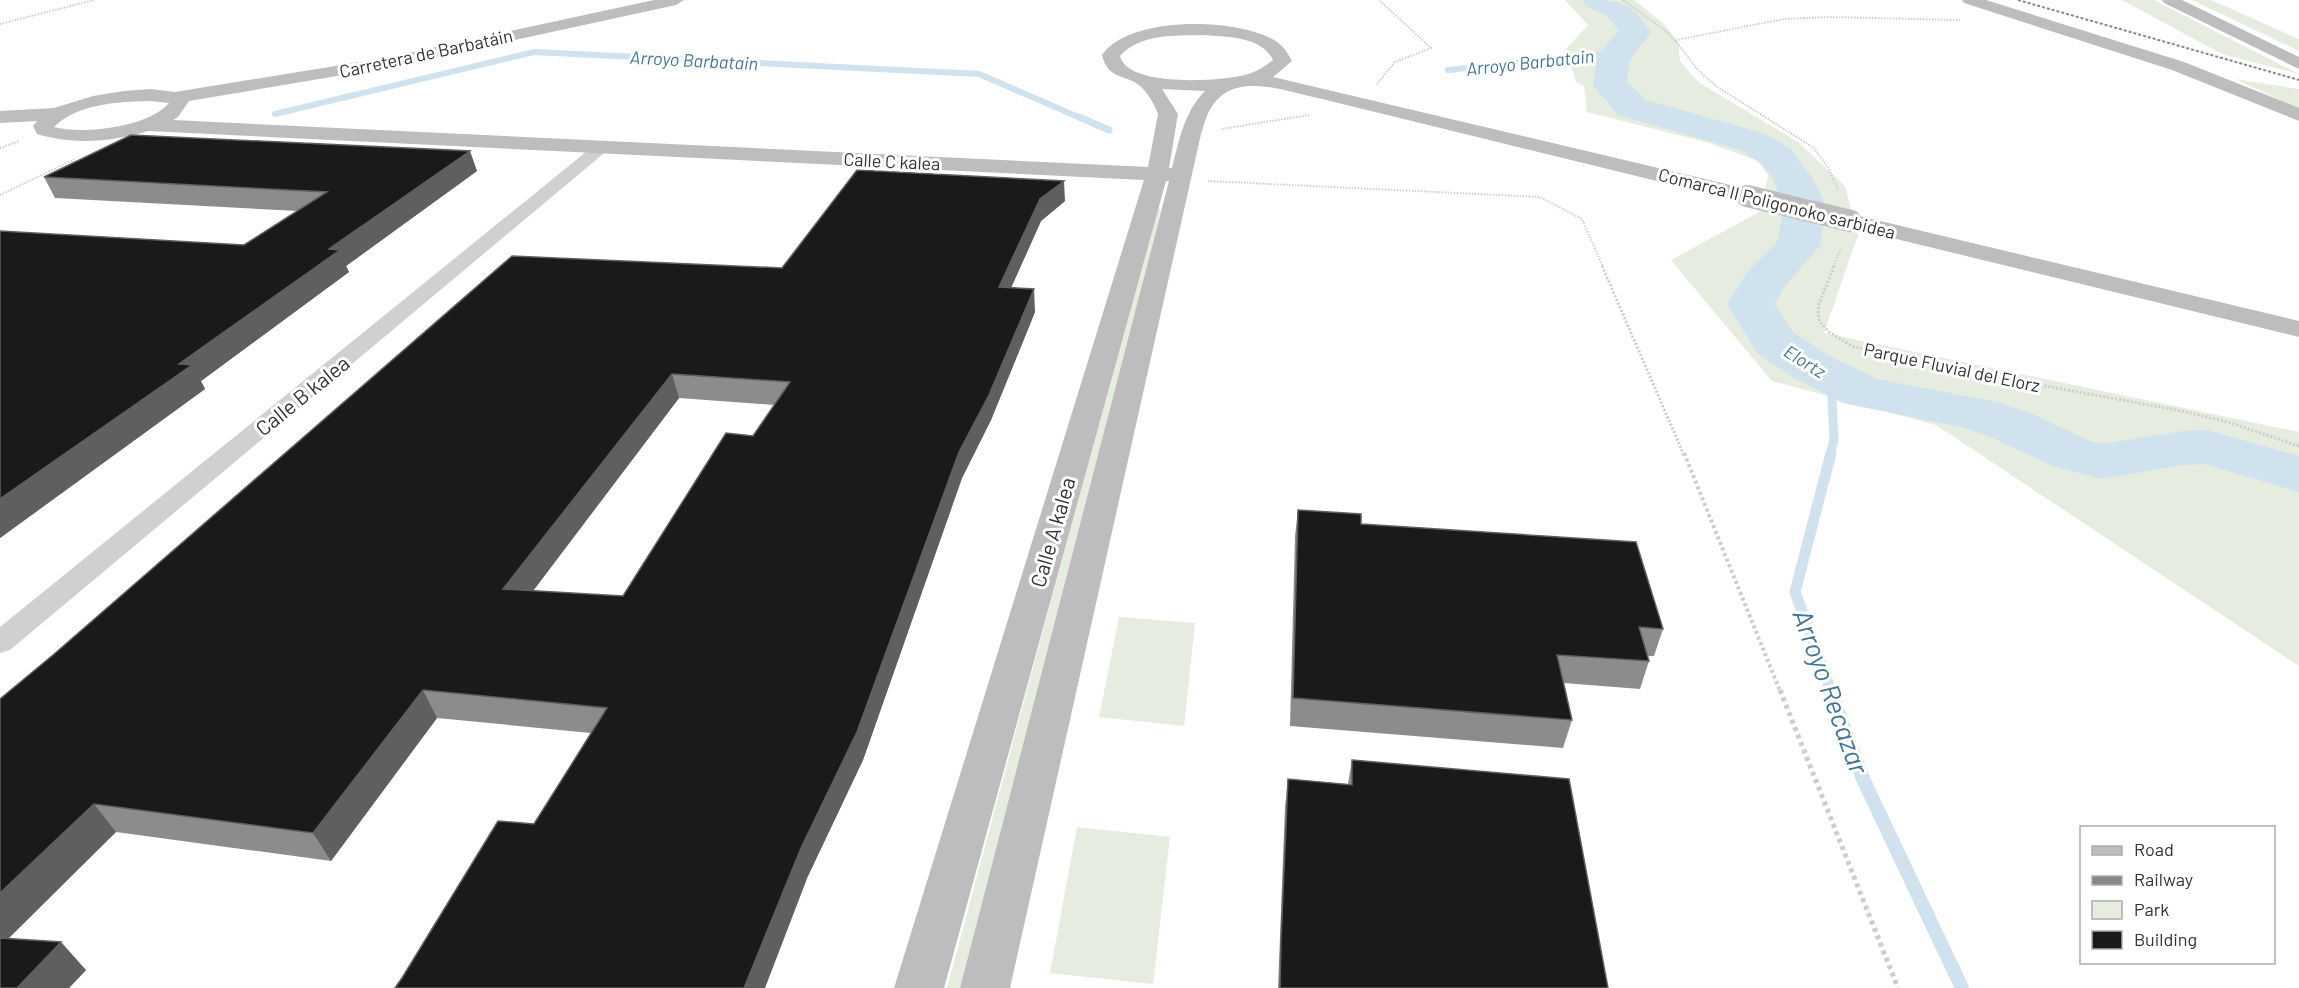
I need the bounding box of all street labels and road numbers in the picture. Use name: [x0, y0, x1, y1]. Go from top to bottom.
street label: Carretera de Barbatáin: [337, 24, 515, 82]
street label: Calle C kalea: [843, 147, 941, 175]
street label: Comarca II Poligonoko sarbidea: [1656, 163, 1898, 243]
street label: Parque Fluvial del Elorz: [1862, 338, 2042, 396]
street label: Calle B kalea: [250, 350, 354, 440]
street label: Calle A kalea: [1024, 474, 1080, 590]

